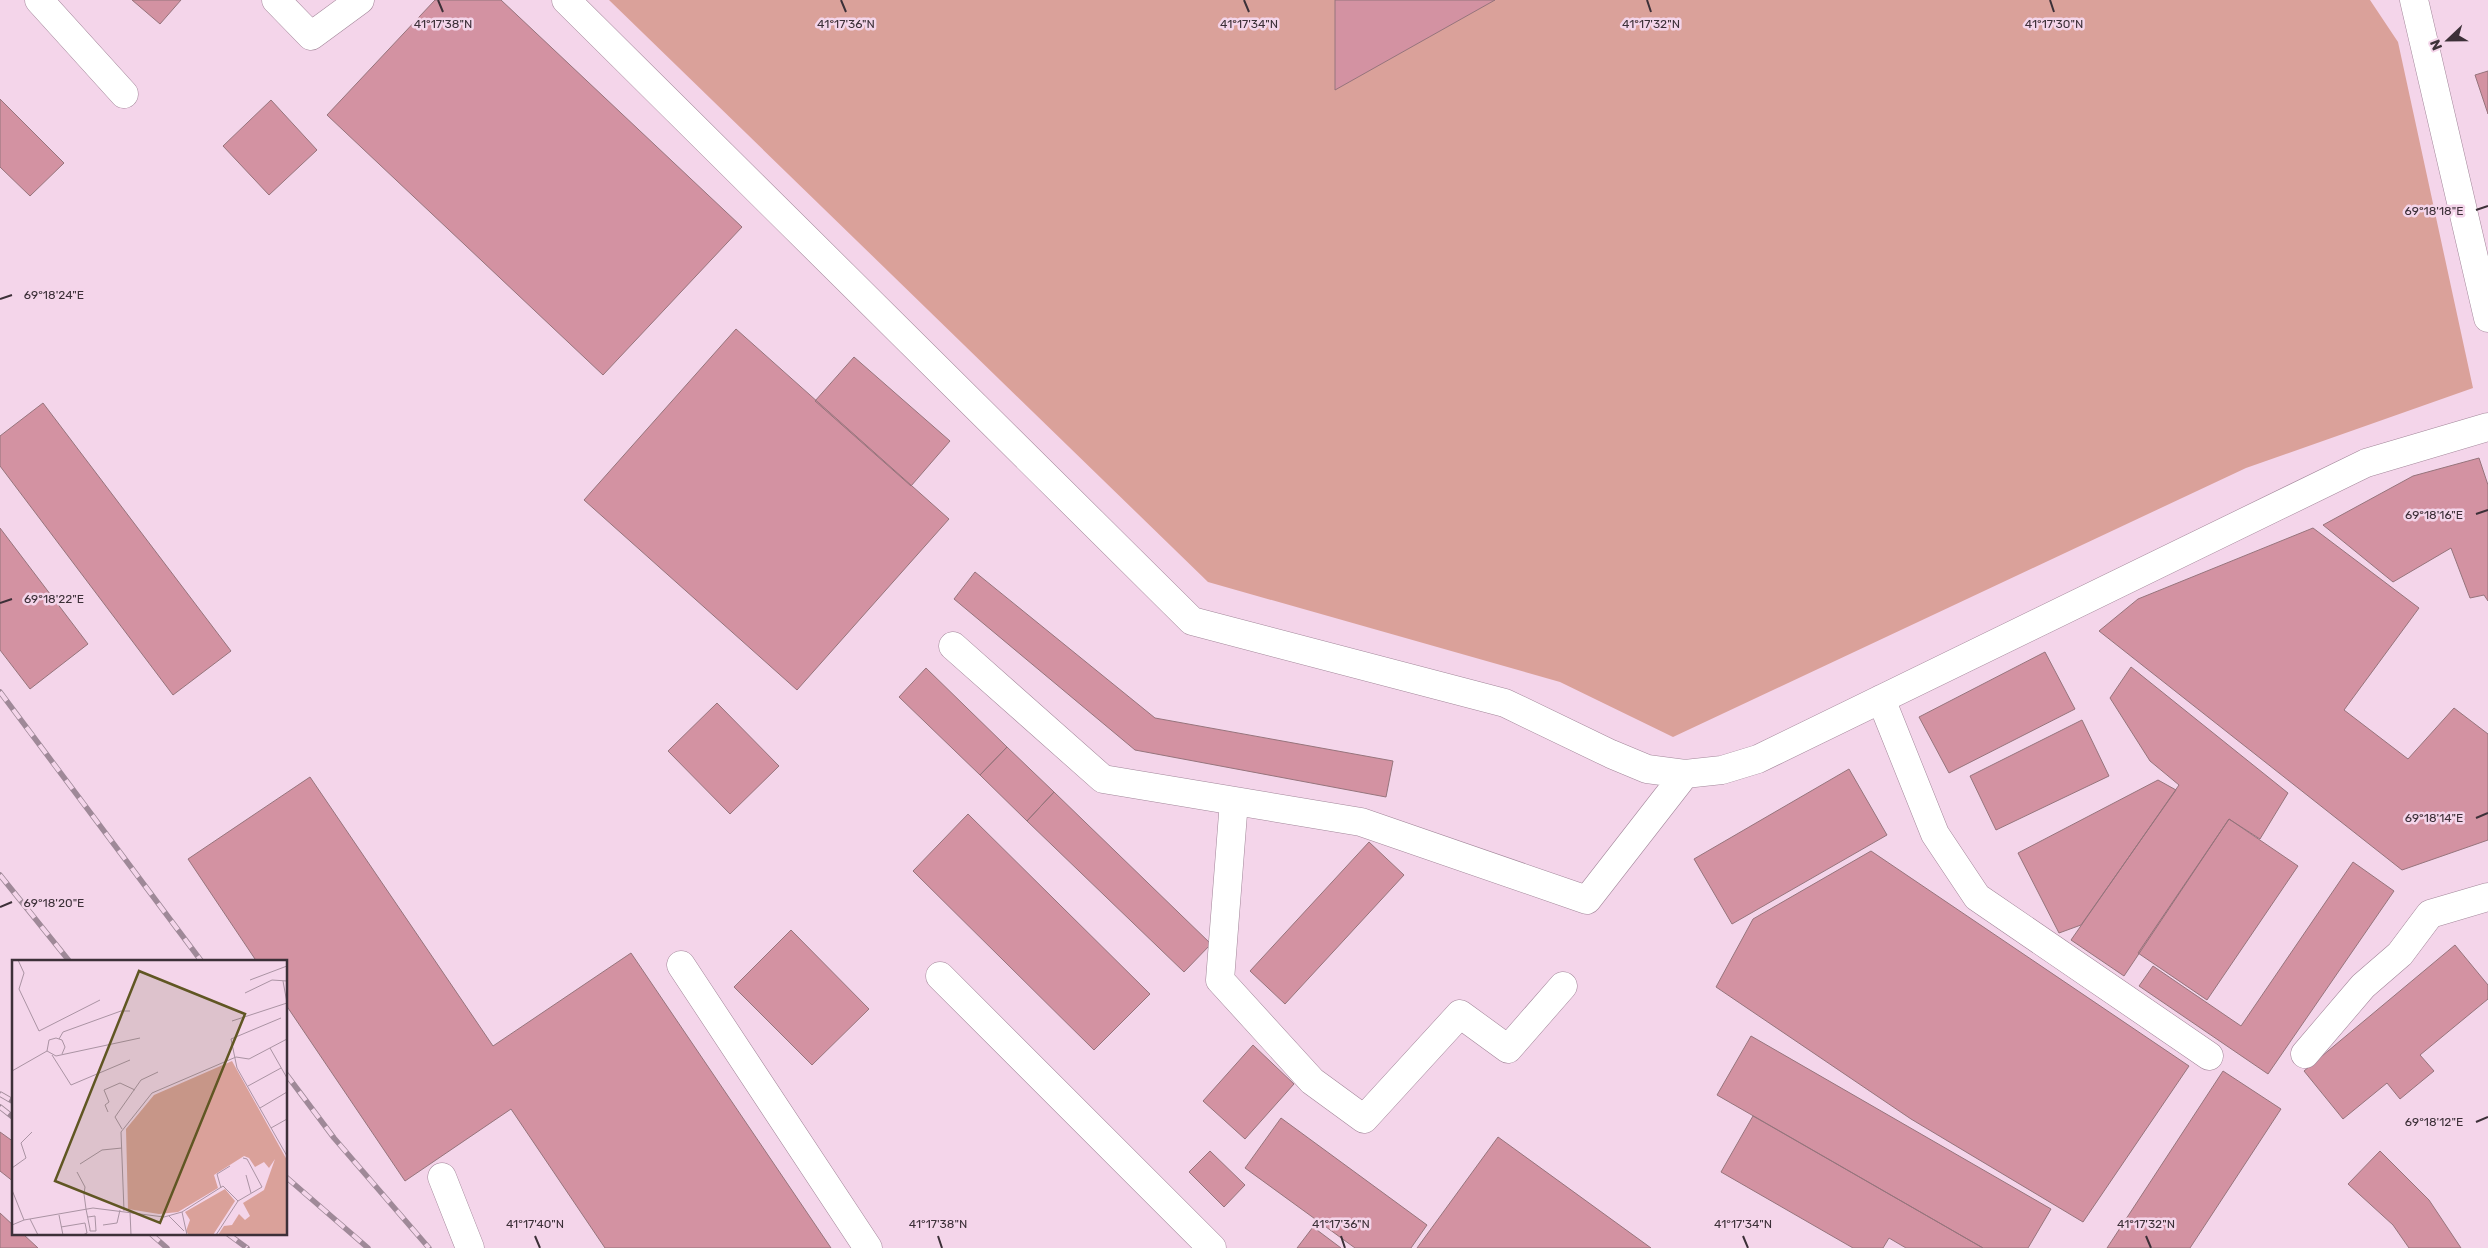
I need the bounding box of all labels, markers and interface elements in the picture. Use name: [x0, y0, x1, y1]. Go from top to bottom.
north arrow: [2423, 15, 2473, 65]
text: 41°17'38"N: [414, 17, 472, 31]
text: 41°17'36"N: [817, 17, 875, 31]
text: 41°17'34"N: [1220, 17, 1278, 31]
text: 41°17'32"N: [1622, 17, 1680, 31]
text: 41°17'30"N: [2025, 17, 2083, 31]
text: N: [2427, 37, 2446, 53]
text: 69°18'18"E: [2405, 204, 2463, 218]
text: 69°18'24"E: [24, 288, 84, 302]
text: 69°18'16"E: [2405, 508, 2463, 522]
text: 69°18'22"E: [24, 592, 84, 606]
text: 69°18'14"E: [2405, 811, 2463, 825]
text: 69°18'20"E: [24, 896, 84, 910]
inset map: [12, 960, 288, 1236]
text: 69°18'12"E: [2405, 1115, 2463, 1129]
text: 41°17'40"N: [506, 1217, 564, 1231]
text: 41°17'38"N: [909, 1217, 967, 1231]
text: 41°17'36"N: [1312, 1217, 1370, 1231]
text: 41°17'34"N: [1714, 1217, 1772, 1231]
text: 41°17'32"N: [2117, 1217, 2175, 1231]

